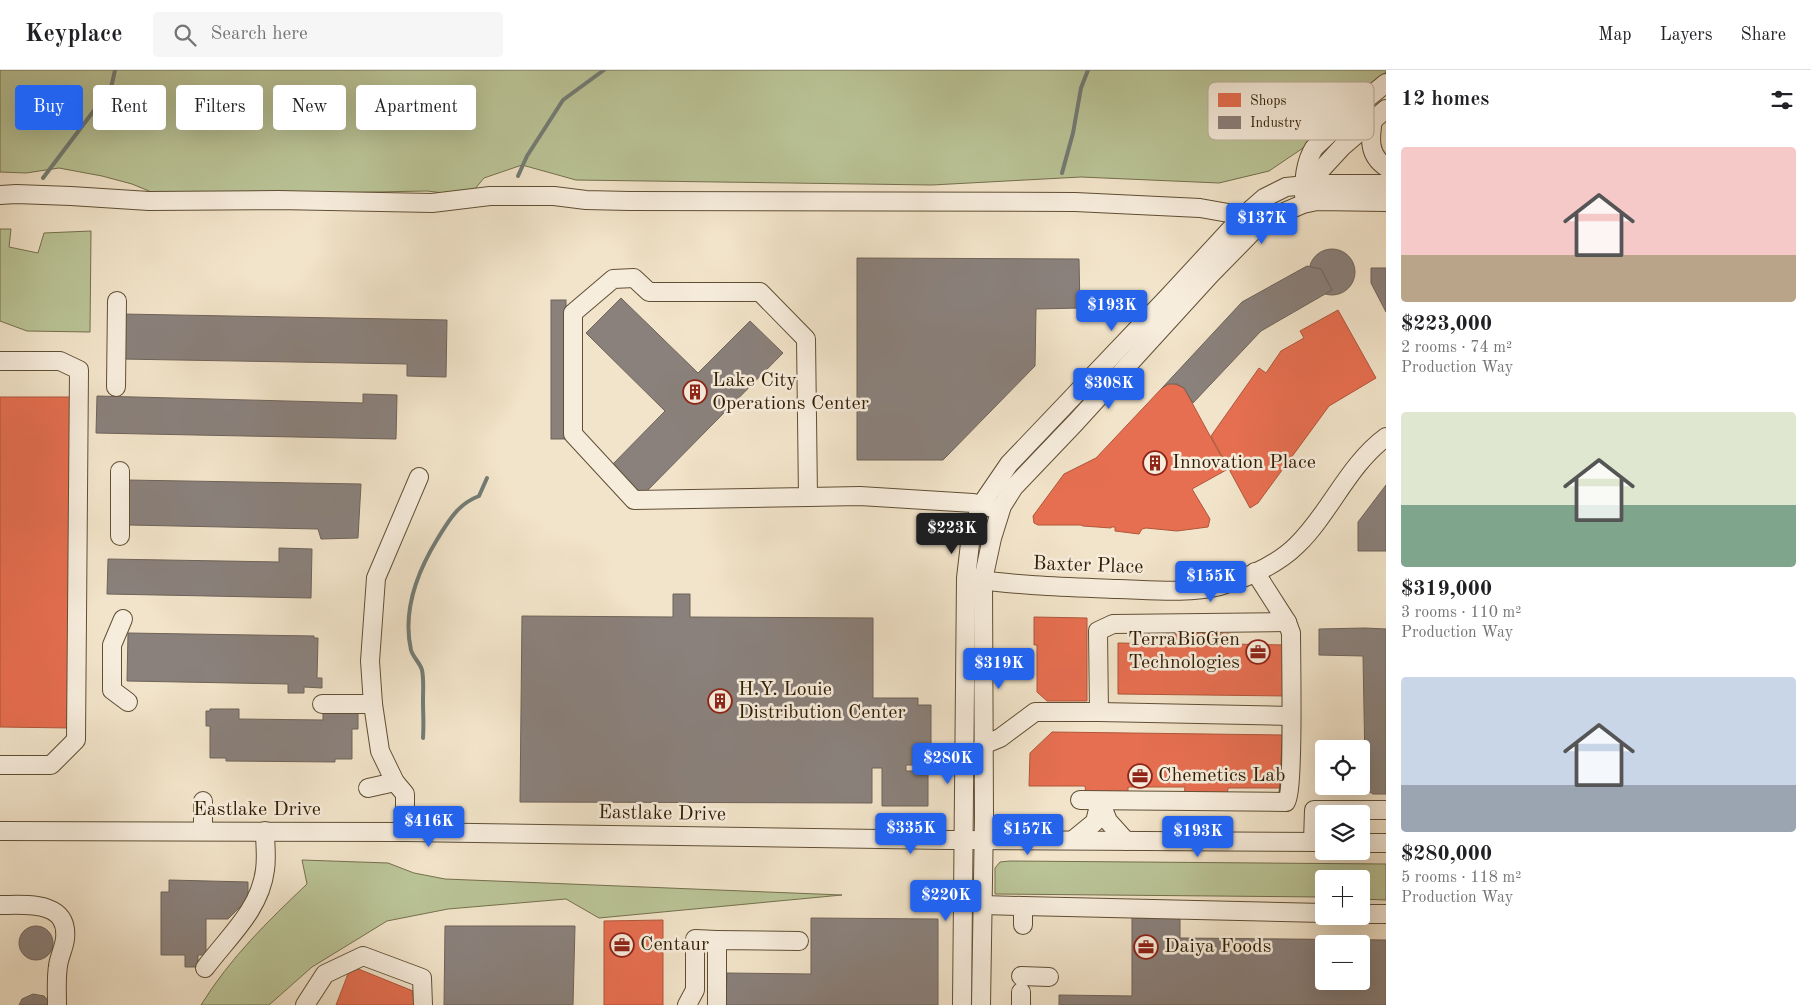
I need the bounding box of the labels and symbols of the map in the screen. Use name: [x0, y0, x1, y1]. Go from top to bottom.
legend: [1208, 82, 1374, 140]
text: Shops: [1250, 94, 1287, 108]
text: Industry: [1250, 116, 1303, 130]
pin: $137K: [1227, 202, 1297, 245]
pin: $193K: [1077, 290, 1147, 332]
pin: $308K: [1074, 368, 1144, 410]
place label: Lake City Operations Center: [712, 371, 869, 414]
building icon: Lake City Operations Center: [682, 379, 708, 405]
building icon: Innovation Place: [1142, 450, 1168, 476]
place label: Innovation Place: [1172, 453, 1316, 473]
pin: $223K: [917, 512, 987, 555]
street label: Baxter Place: [1032, 554, 1144, 578]
pin: $155K: [1176, 560, 1246, 603]
place label: TerraBioGen Technologies: [1128, 630, 1240, 673]
office icon: TerraBioGen Technologies: [1245, 639, 1271, 665]
pin: $319K: [964, 648, 1034, 690]
place label: H.Y. Louie Distribution Center: [738, 680, 906, 723]
building icon: H.Y. Louie Distribution Center: [707, 688, 733, 714]
pin: $280K: [913, 742, 983, 785]
office icon: Chemetics Lab: [1127, 763, 1153, 789]
place label: Chemetics Lab: [1158, 766, 1285, 786]
street label: Eastlake Drive: [193, 800, 321, 820]
street label: Eastlake Drive: [598, 803, 726, 825]
pin: $416K: [394, 806, 464, 848]
pin: $335K: [876, 812, 946, 855]
pin: $157K: [993, 814, 1063, 856]
pin: $193K: [1163, 816, 1233, 858]
pin: $220K: [911, 880, 981, 922]
office icon: Centaur: [609, 932, 635, 958]
office icon: Daiya Foods: [1133, 934, 1159, 960]
place label: Centaur: [640, 935, 709, 955]
place label: Daiya Foods: [1164, 937, 1271, 957]

